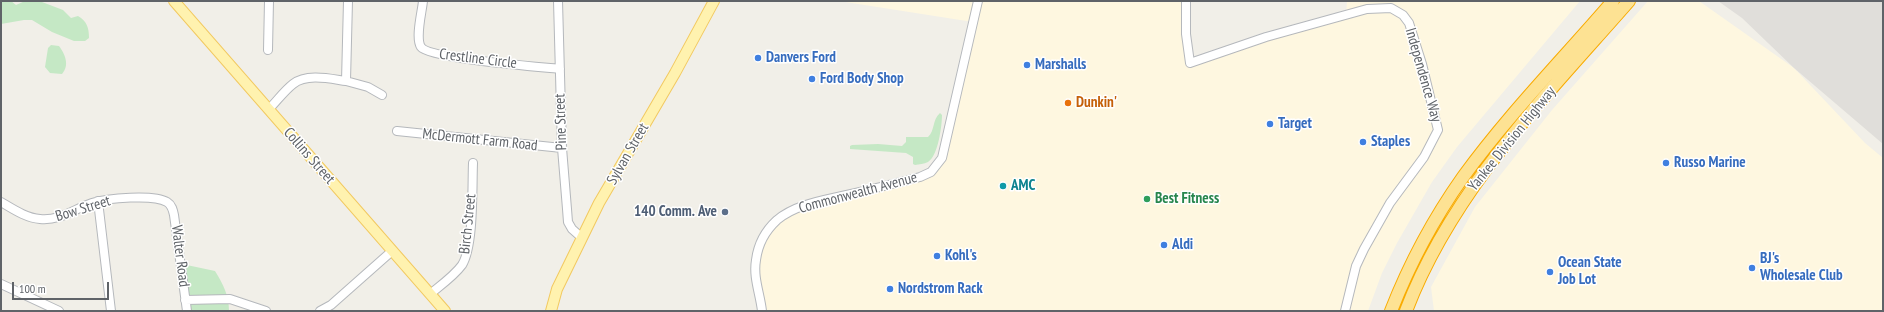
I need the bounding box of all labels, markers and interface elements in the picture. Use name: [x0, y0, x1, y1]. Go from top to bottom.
street label: Independence Way: [1401, 26, 1445, 124]
street label: Crestline Circle: [438, 45, 518, 73]
place label: Danvers Ford: [766, 49, 836, 67]
marker: Danvers Ford: [753, 53, 763, 63]
place label: Marshalls: [1035, 56, 1086, 74]
marker: Marshalls: [1022, 60, 1032, 70]
place label: Ford Body Shop: [820, 70, 904, 88]
marker: Ford Body Shop: [807, 74, 817, 84]
street label: Yankee Division Highway: [1464, 83, 1560, 195]
street label: Pine Street: [551, 93, 571, 151]
place label: Dunkin': [1076, 94, 1117, 112]
marker: Dunkin': [1063, 98, 1073, 108]
place label: Target: [1278, 115, 1312, 133]
marker: Target: [1265, 119, 1275, 129]
street label: Sylvan Street: [603, 120, 653, 188]
street label: Collins Street: [280, 124, 338, 188]
street label: McDermott Farm Road: [422, 125, 538, 155]
place label: Staples: [1371, 133, 1410, 151]
marker: Staples: [1358, 137, 1368, 147]
place label: Russo Marine: [1674, 154, 1746, 172]
marker: Russo Marine: [1661, 158, 1671, 168]
street label: Commonwealth Avenue: [797, 169, 919, 217]
place label: AMC: [1011, 177, 1035, 195]
marker: AMC: [998, 181, 1008, 191]
place label: Best Fitness: [1155, 190, 1219, 208]
street label: Bow Street: [53, 192, 113, 226]
street label: Birch Street: [456, 193, 480, 255]
marker: Best Fitness: [1142, 194, 1152, 204]
place label: 140 Comm. Ave: [634, 203, 717, 221]
marker: 140 Comm. Ave: [720, 207, 730, 217]
street label: Walter Road: [167, 224, 193, 288]
place label: Aldi: [1172, 236, 1193, 254]
marker: Aldi: [1159, 240, 1169, 250]
place label: Kohl's: [945, 247, 977, 265]
place label: BJ's Wholesale Club: [1760, 250, 1843, 285]
marker: Kohl's: [932, 251, 942, 261]
place label: Ocean State Job Lot: [1558, 254, 1622, 289]
marker: BJ's Wholesale Club: [1747, 263, 1757, 273]
marker: Ocean State Job Lot: [1545, 267, 1555, 277]
scale bar: [14, 274, 111, 300]
place label: Nordstrom Rack: [898, 280, 983, 298]
text: 100 m: [19, 281, 46, 296]
marker: Nordstrom Rack: [885, 284, 895, 294]

